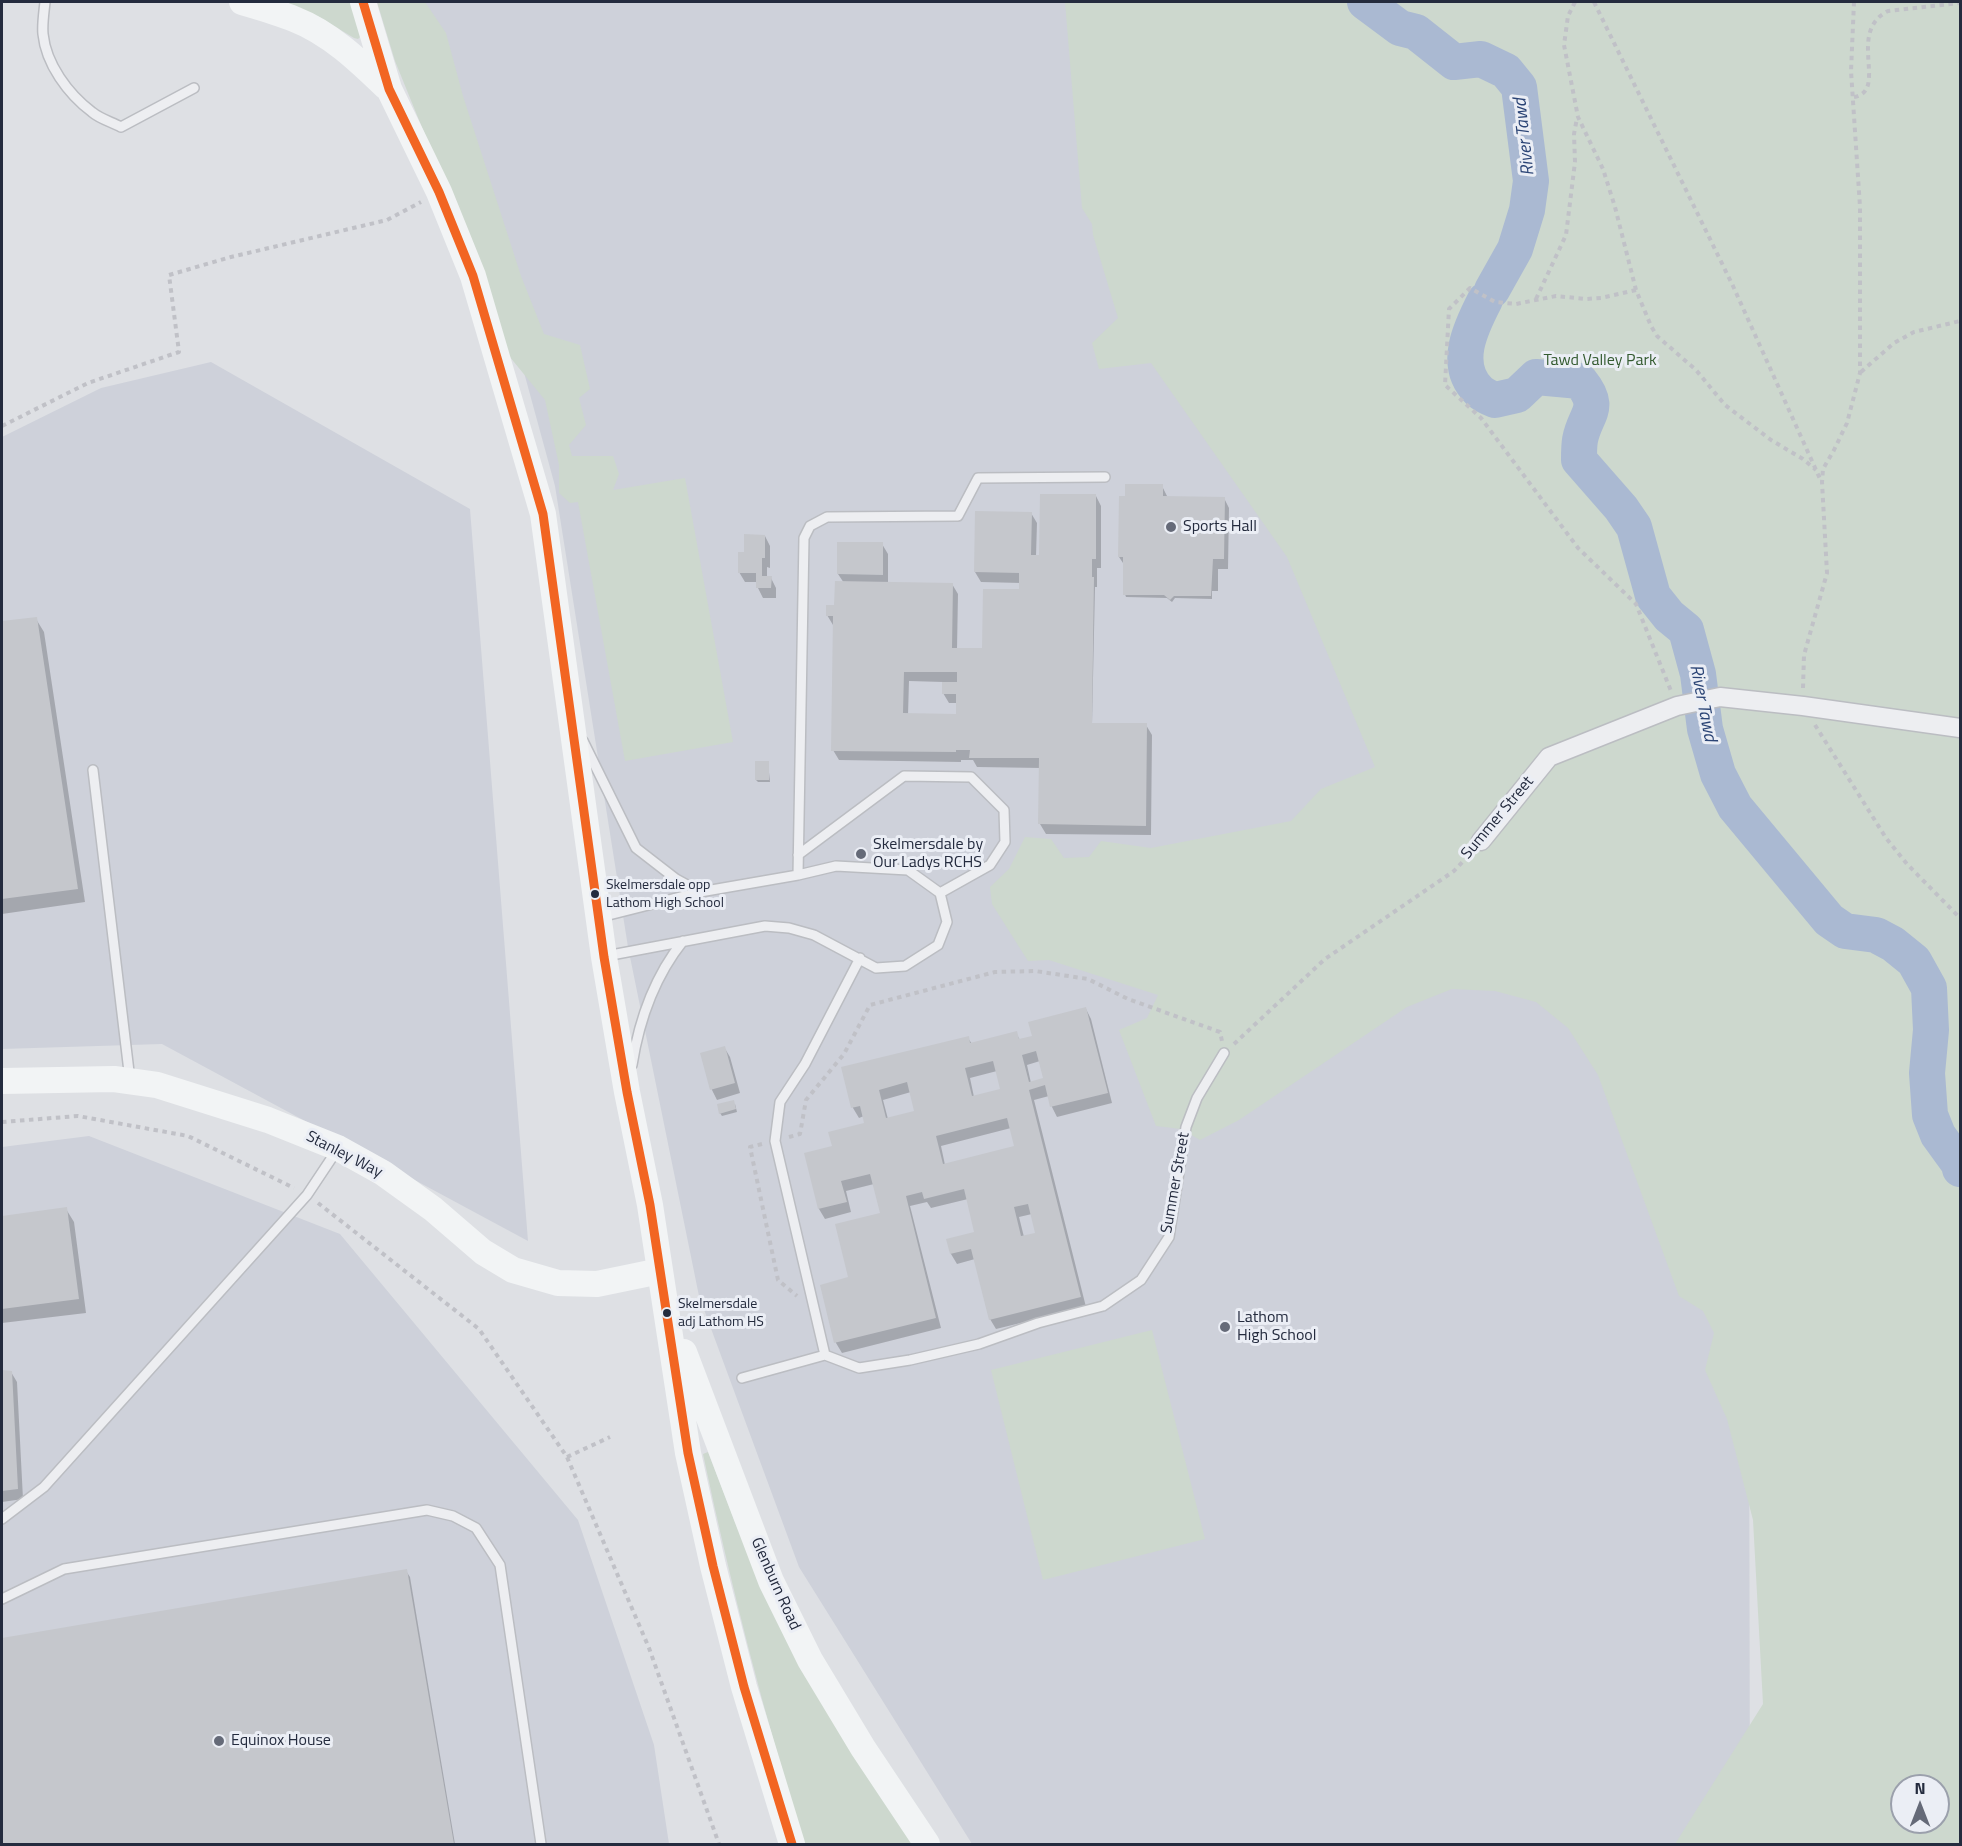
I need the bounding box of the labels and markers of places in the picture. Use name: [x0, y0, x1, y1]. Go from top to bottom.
place label: Sports Hall: [1183, 517, 1257, 537]
marker: Sports Hall: [1164, 520, 1178, 534]
place label: Skelmersdale by Our Ladys RCHS: [873, 835, 983, 873]
marker: Skelmersdale by Our Ladys RCHS: [854, 847, 868, 861]
place label: Skelmersdale opp Lathom High School: [606, 878, 724, 910]
marker: Skelmersdale opp Lathom High School: [589, 888, 601, 900]
place label: Skelmersdale adj Lathom HS: [678, 1297, 764, 1330]
marker: Skelmersdale adj Lathom HS: [661, 1307, 673, 1319]
place label: Lathom High School: [1237, 1308, 1316, 1346]
marker: Lathom High School: [1218, 1320, 1232, 1334]
place label: Equinox House: [231, 1731, 331, 1751]
marker: Equinox House: [212, 1734, 226, 1748]

